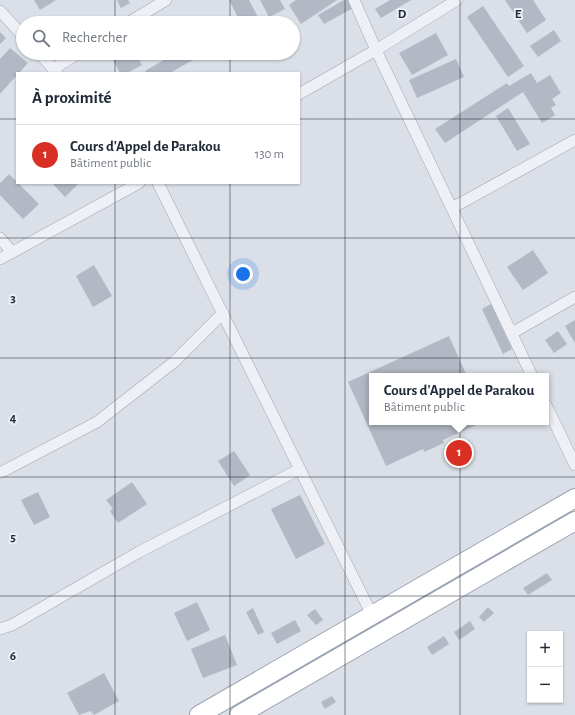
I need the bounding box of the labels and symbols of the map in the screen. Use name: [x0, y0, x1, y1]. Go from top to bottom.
text: D: [398, 8, 407, 21]
text: E: [515, 8, 522, 21]
your location: [233, 264, 253, 284]
text: 3: [10, 292, 16, 305]
text: 4: [10, 412, 17, 425]
pin: 1: [446, 438, 472, 468]
text: 5: [10, 531, 16, 544]
text: 6: [10, 650, 16, 663]

